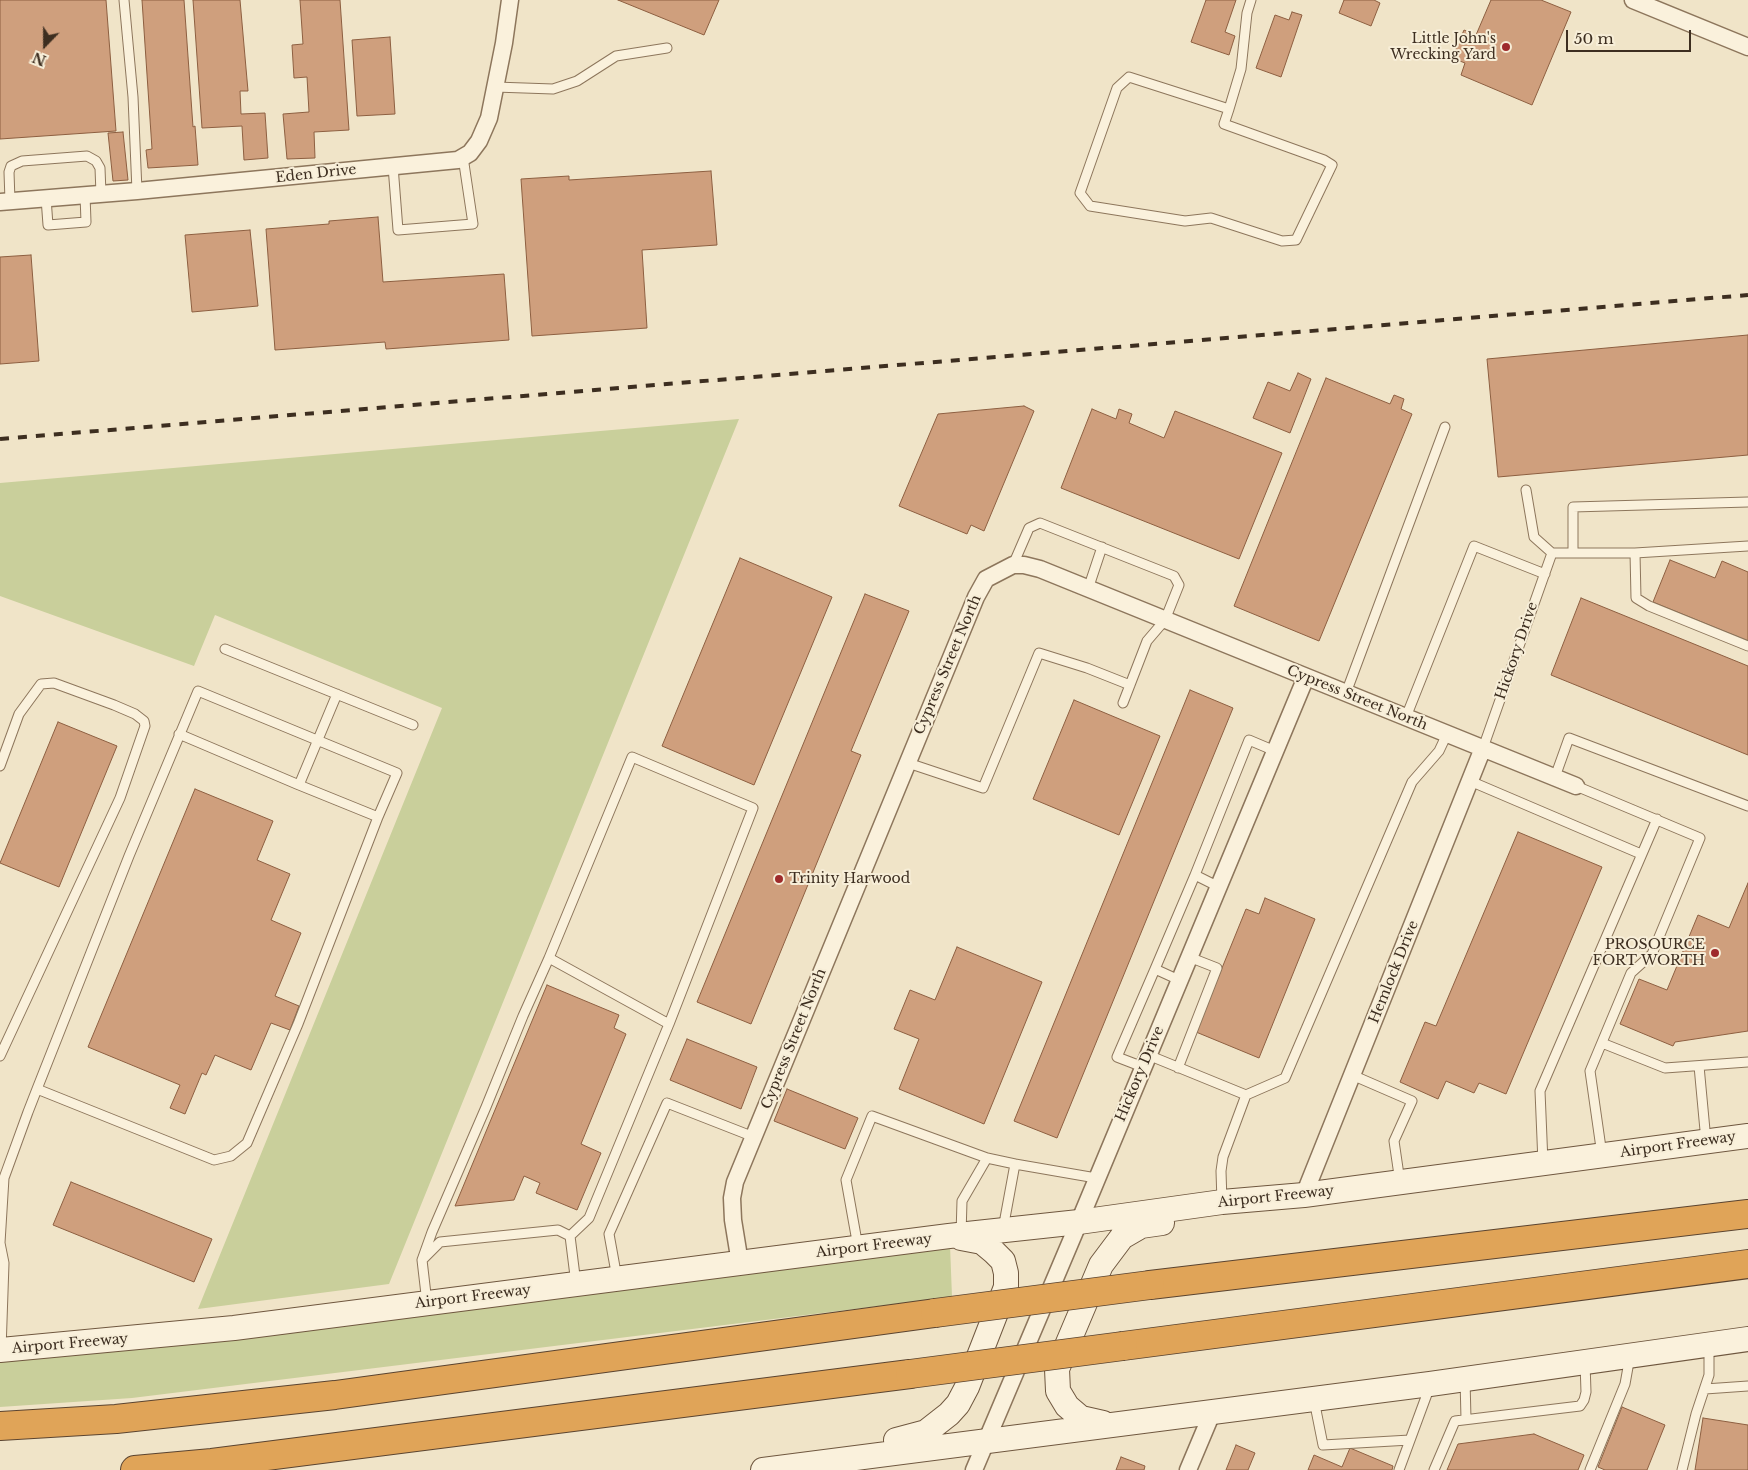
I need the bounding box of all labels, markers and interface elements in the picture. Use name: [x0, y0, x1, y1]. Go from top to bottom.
north arrow: [20, 20, 70, 70]
scale bar: [1568, 20, 1693, 52]
text: 50 m: [1574, 29, 1614, 48]
place label: Little John's Wrecking Yard: [1390, 31, 1496, 64]
marker: Little John's Wrecking Yard: [1500, 41, 1512, 53]
text: N: [30, 48, 49, 70]
street label: Eden Drive: [275, 161, 357, 187]
street label: Cypress Street North: [911, 593, 985, 737]
street label: Hickory Drive: [1492, 600, 1542, 702]
street label: Cypress Street North: [1284, 662, 1430, 734]
place label: Trinity Harwood: [789, 871, 910, 887]
marker: Trinity Harwood: [773, 873, 785, 885]
street label: Hemlock Drive: [1366, 918, 1422, 1026]
place label: PROSOURCE FORT WORTH: [1593, 937, 1705, 970]
marker: PROSOURCE FORT WORTH: [1709, 947, 1721, 959]
street label: Cypress Street North: [758, 966, 830, 1112]
street label: Hickory Drive: [1112, 1024, 1168, 1124]
street label: Airport Freeway: [1619, 1129, 1737, 1161]
street label: Airport Freeway: [1217, 1183, 1335, 1211]
street label: Airport Freeway: [815, 1231, 933, 1261]
street label: Airport Freeway: [414, 1282, 532, 1312]
street label: Airport Freeway: [11, 1331, 129, 1357]

